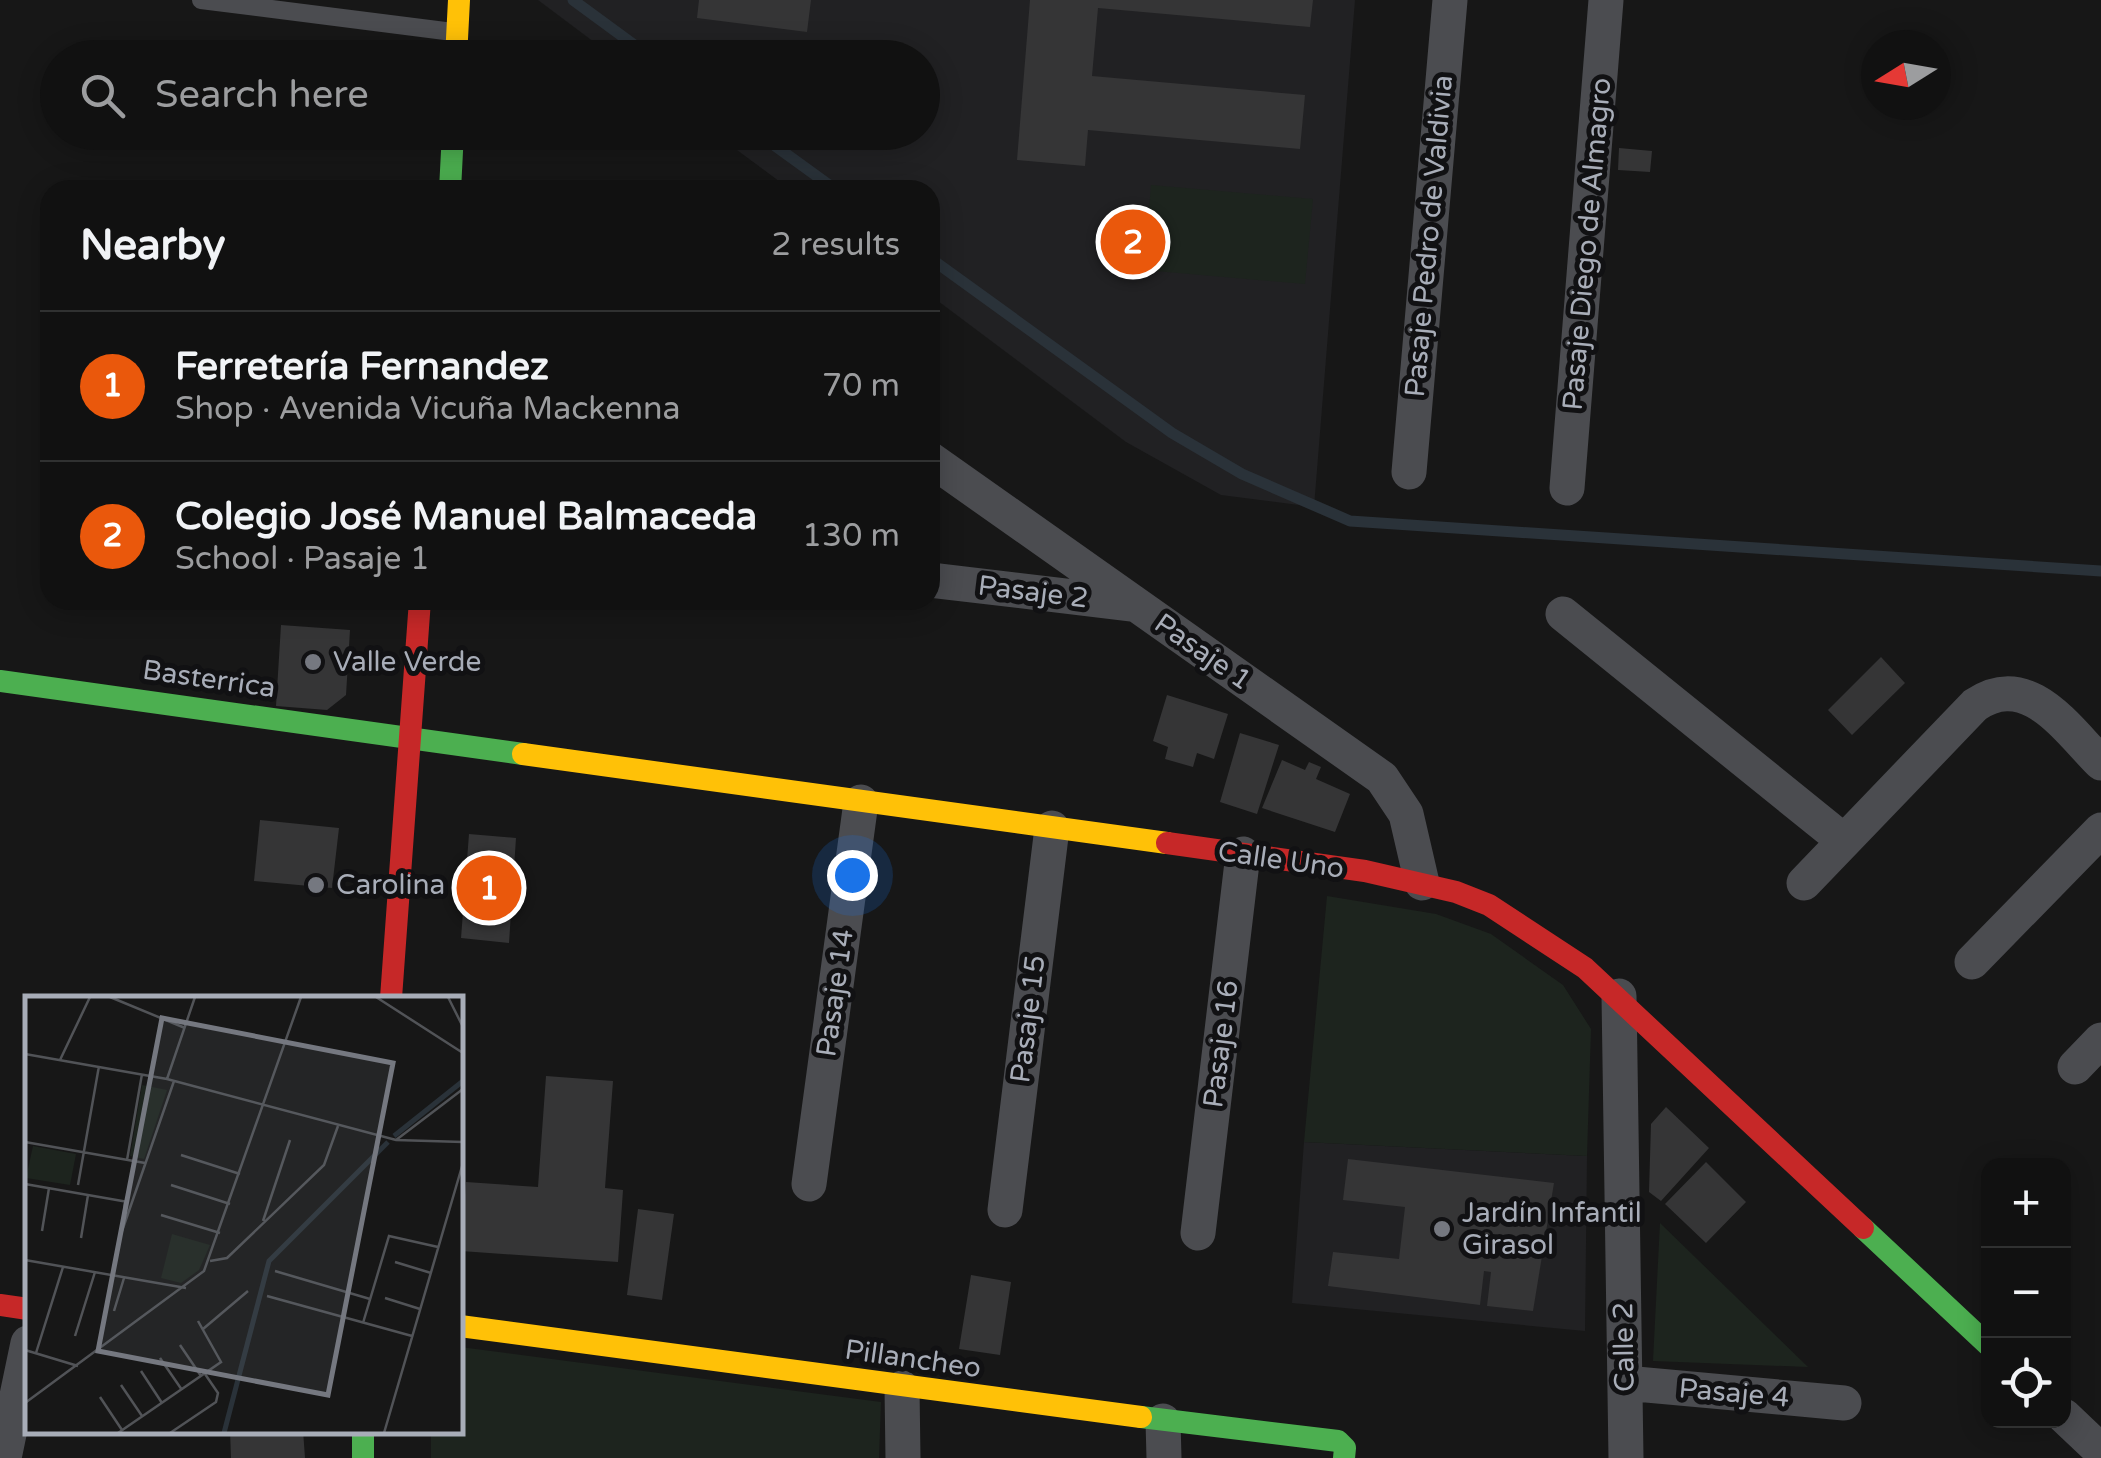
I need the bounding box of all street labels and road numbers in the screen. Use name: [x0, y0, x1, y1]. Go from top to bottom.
street label: Pasaje Pedro de Valdivia: [1398, 73, 1460, 399]
street label: Pasaje Diego de Almagro: [1556, 76, 1618, 412]
street label: Pasaje 2: [976, 568, 1090, 616]
street label: Pasaje 1: [1148, 606, 1258, 698]
street label: Basterrica: [140, 653, 278, 705]
street label: Calle Uno: [1216, 834, 1346, 886]
street label: Pasaje 14: [809, 927, 861, 1059]
street label: Pasaje 15: [1003, 953, 1053, 1085]
street label: Pasaje 16: [1196, 978, 1246, 1110]
street label: Calle 2: [1606, 1302, 1642, 1392]
street label: Pillancheo: [843, 1333, 983, 1385]
street label: Pasaje 4: [1677, 1371, 1791, 1415]

